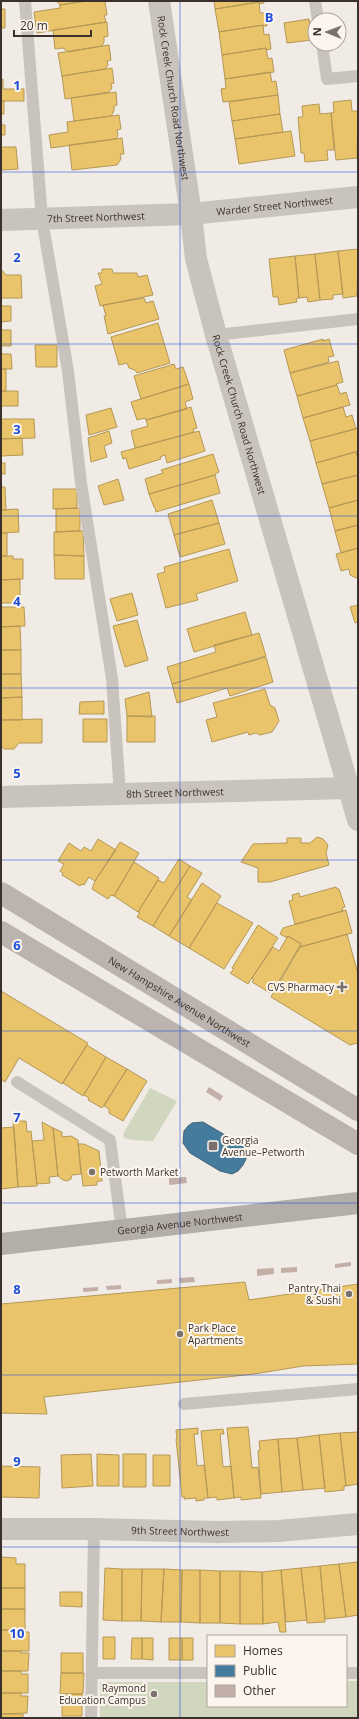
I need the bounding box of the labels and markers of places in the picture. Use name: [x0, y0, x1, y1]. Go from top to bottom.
place label: CVS Pharmacy: [267, 980, 335, 994]
marker: CVS Pharmacy: [337, 982, 347, 992]
place label: Georgia Avenue–Petworth: [222, 1133, 305, 1159]
marker: Georgia Avenue–Petworth: [207, 1140, 219, 1152]
place label: Petworth Market: [100, 1165, 179, 1179]
marker: Petworth Market: [87, 1167, 97, 1177]
place label: Pantry Thai & Sushi: [288, 1281, 341, 1307]
marker: Pantry Thai & Sushi: [344, 1289, 354, 1299]
place label: Park Place Apartments: [188, 1321, 243, 1347]
marker: Park Place Apartments: [175, 1329, 185, 1339]
place label: Raymond Education Campus: [59, 1681, 146, 1707]
marker: Raymond Education Campus: [149, 1689, 159, 1699]

